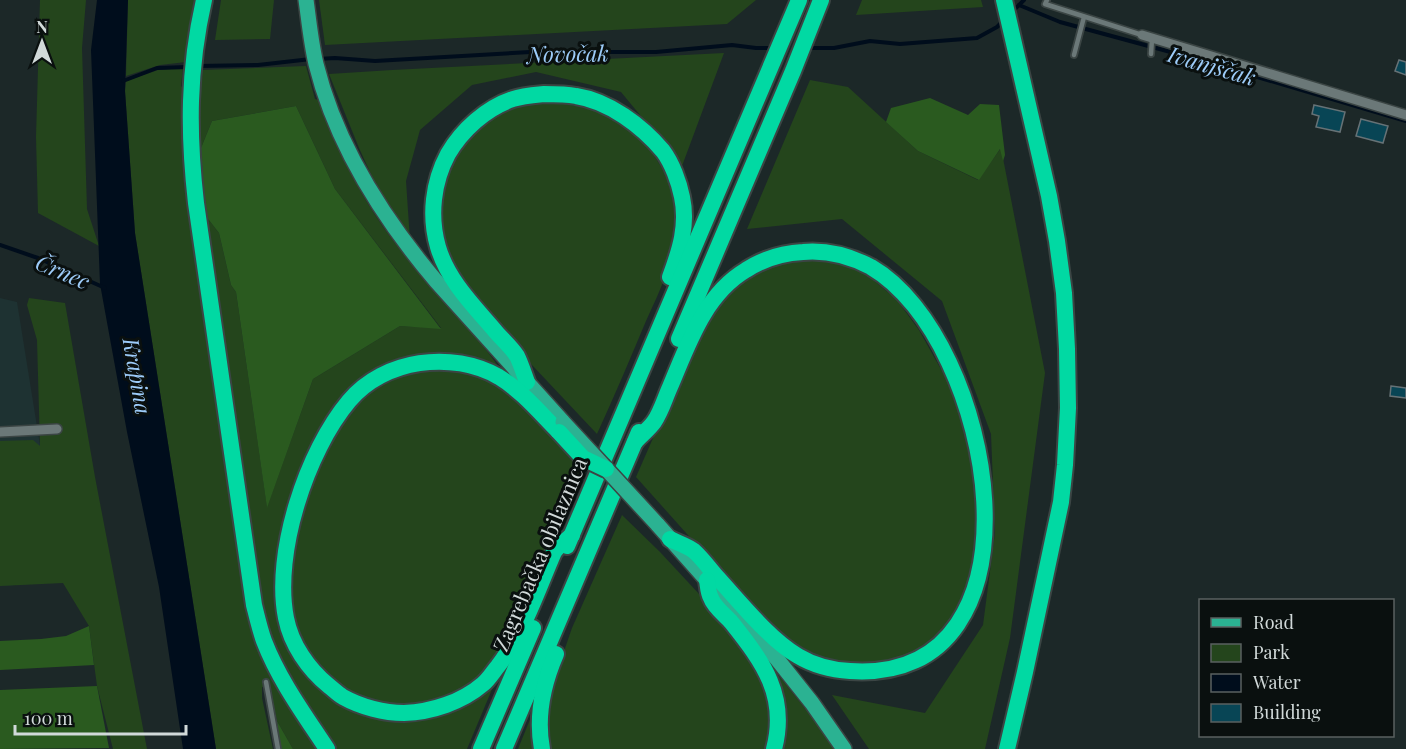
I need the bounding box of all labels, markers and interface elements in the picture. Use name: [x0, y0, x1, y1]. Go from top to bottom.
north arrow: [12, 12, 72, 72]
text: N: [36, 16, 48, 37]
water label: Novočak: [525, 37, 609, 69]
water label: Ivanjščak: [1164, 38, 1259, 92]
water label: Črnec: [31, 246, 95, 296]
water label: Krapina: [116, 334, 159, 417]
street label: Zagrebačka obilaznica: [485, 452, 593, 655]
legend: [1199, 599, 1394, 737]
text: Road: [1253, 610, 1294, 634]
text: Park: [1253, 640, 1290, 664]
text: Water: [1252, 670, 1301, 694]
scale bar: [15, 698, 186, 736]
text: Building: [1253, 700, 1321, 724]
text: 100 m: [24, 706, 73, 730]

